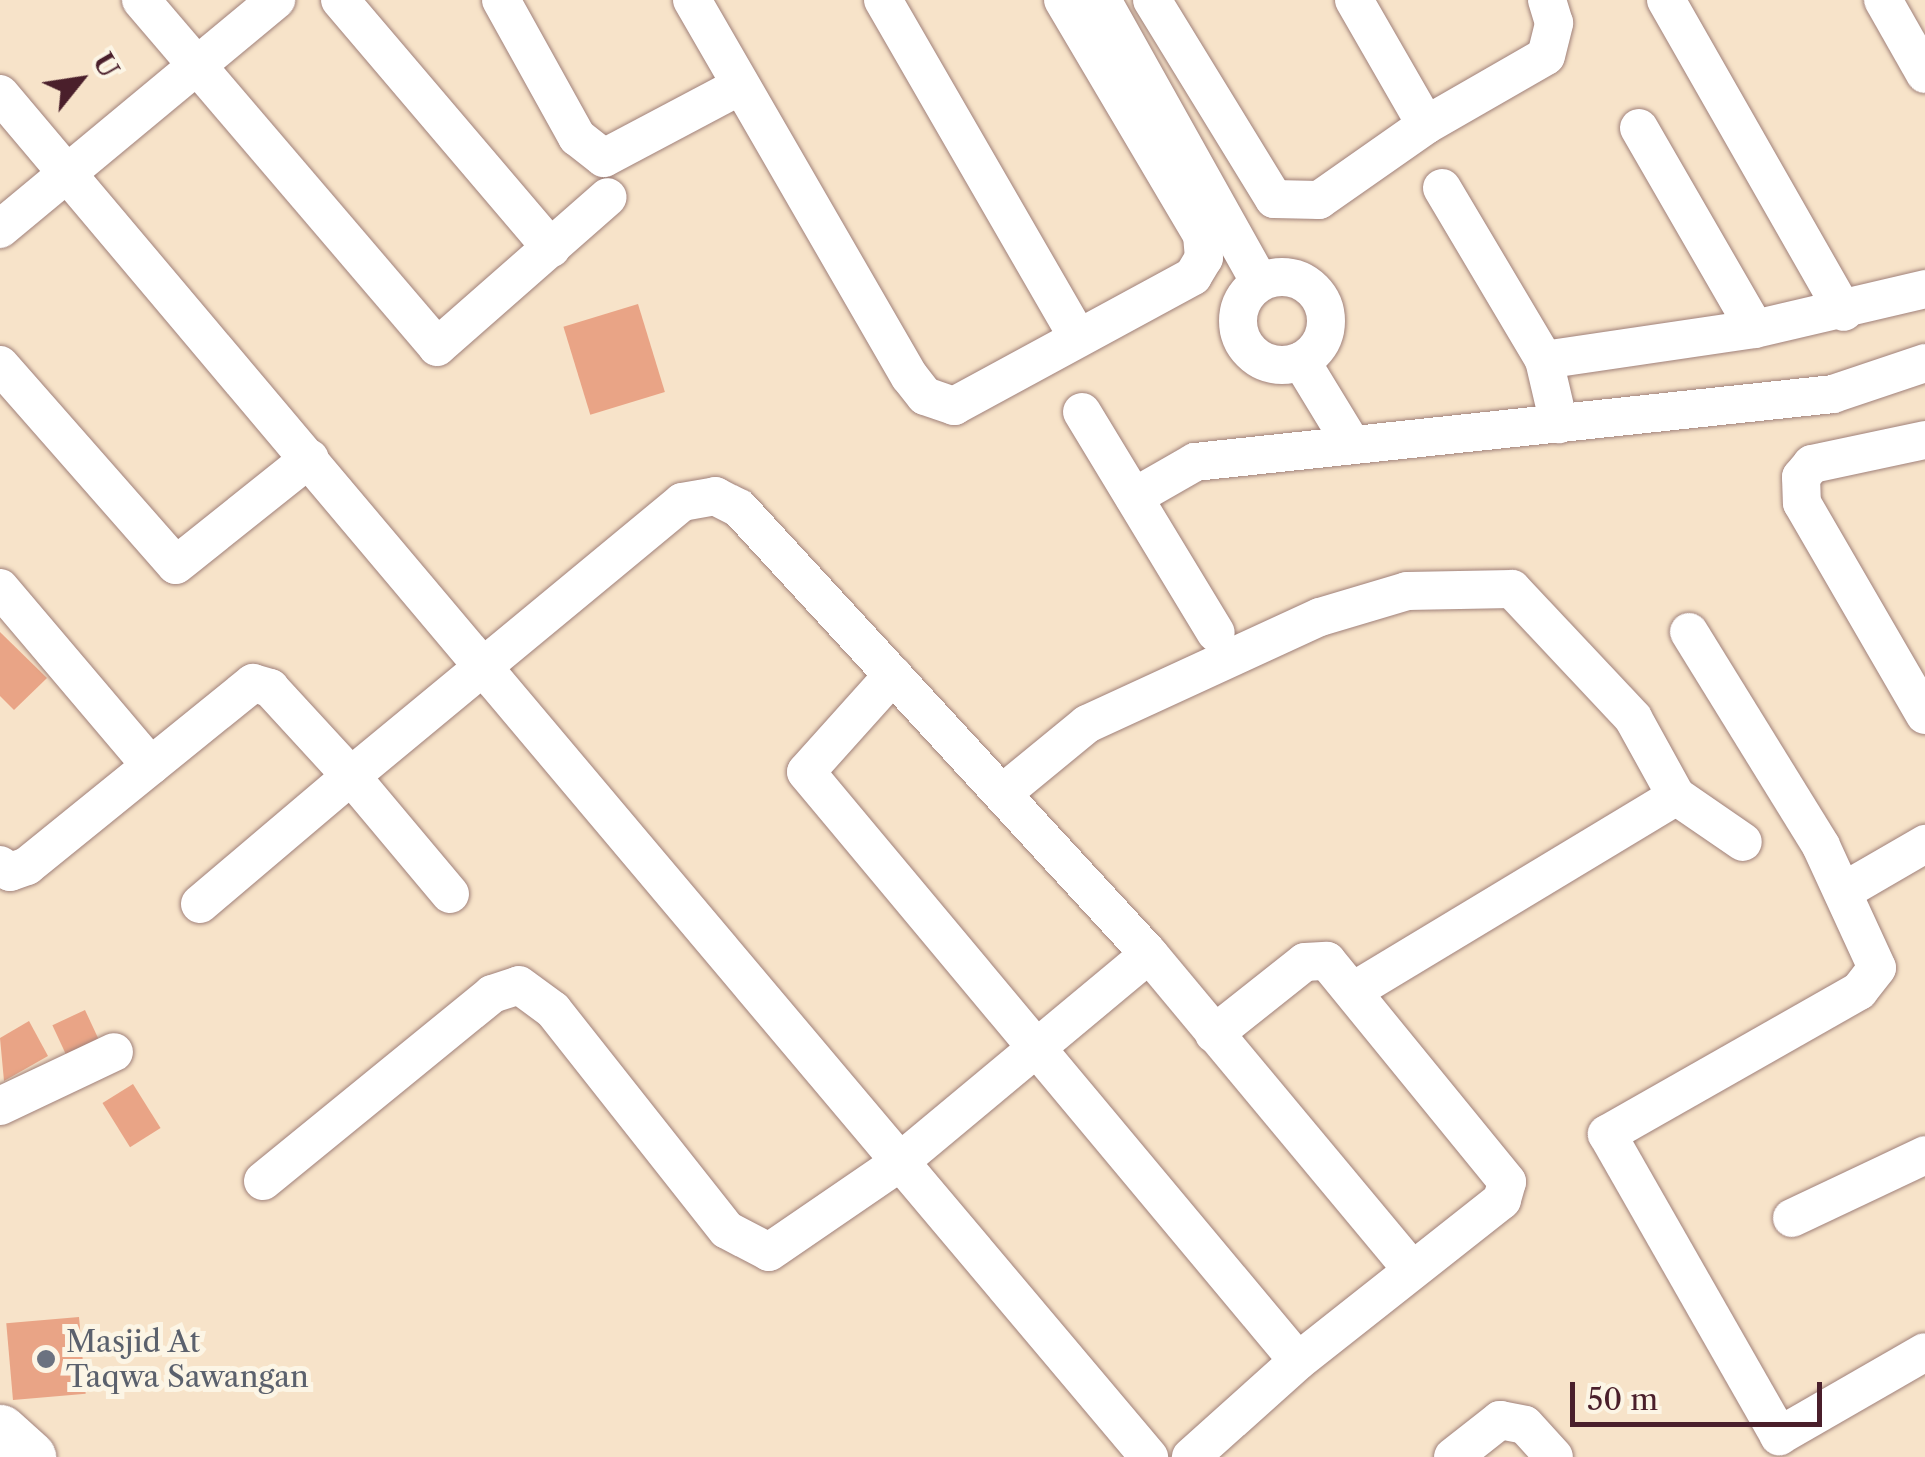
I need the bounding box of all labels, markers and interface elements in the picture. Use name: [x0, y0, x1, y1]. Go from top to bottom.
north arrow: [30, 30, 130, 130]
text: U: [86, 47, 126, 83]
place label: Masjid At Taqwa Sawangan: [66, 1324, 309, 1394]
marker: Masjid At Taqwa Sawangan: [35, 1348, 57, 1370]
scale bar: [1575, 1362, 1828, 1424]
text: 50 m: [1587, 1381, 1658, 1418]

